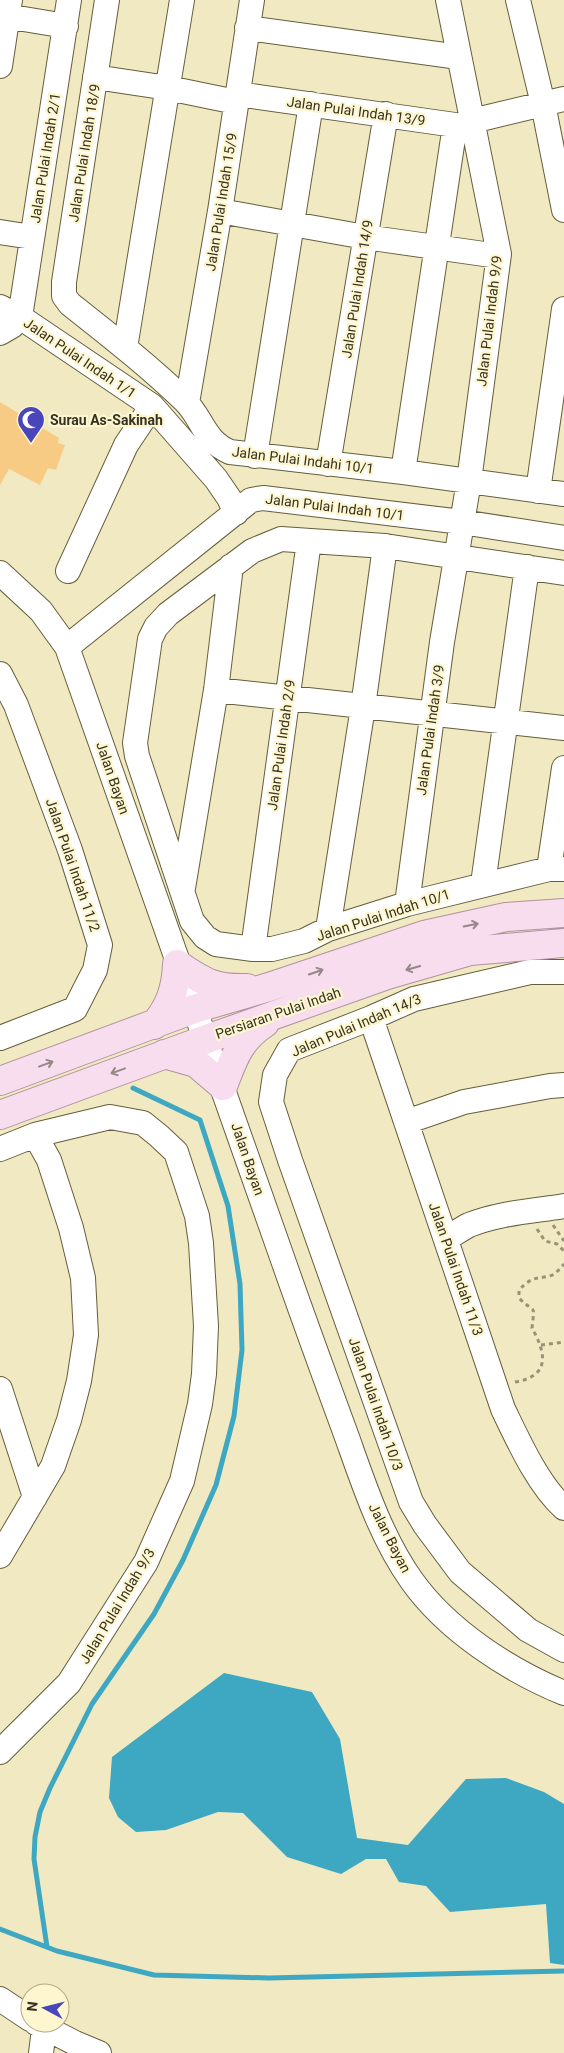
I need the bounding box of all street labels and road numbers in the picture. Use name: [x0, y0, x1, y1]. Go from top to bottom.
street label: Jalan Pulai Indah 18/9: [65, 83, 103, 223]
street label: Jalan Pulai Indah 2/1: [27, 92, 63, 224]
street label: Jalan Pulai Indah 13/9: [286, 93, 426, 129]
street label: Jalan Pulai Indah 15/9: [202, 132, 240, 272]
street label: Jalan Pulai Indah 14/9: [338, 219, 376, 359]
street label: Jalan Pulai Indah 9/9: [473, 255, 505, 387]
street label: Jalan Pulai Indah 1/1: [21, 315, 139, 401]
street label: Jalan Pulai Indahi 10/1: [231, 443, 375, 477]
street label: Jalan Pulai Indah 10/1: [265, 491, 405, 523]
street label: Jalan Pulai Indah 3/9: [413, 664, 447, 796]
street label: Jalan Pulai Indah 2/9: [264, 679, 298, 811]
street label: Jalan Bayan: [93, 740, 133, 816]
street label: Jalan Pulai Indah 11/2: [43, 796, 103, 934]
street label: Jalan Pulai Indah 10/1: [314, 886, 452, 944]
street label: Persiaran Pulai Indah: [213, 984, 343, 1042]
street label: Jalan Pulai Indah 14/3: [289, 990, 423, 1060]
street label: Jalan Bayan: [228, 1121, 268, 1197]
street label: Jalan Pulai Indah 11/3: [426, 1200, 486, 1338]
street label: Jalan Pulai Indah 10/3: [346, 1335, 406, 1473]
street label: Jalan Bayan: [366, 1501, 414, 1575]
street label: Jalan Pulai Indah 9/3: [76, 1545, 158, 1667]

